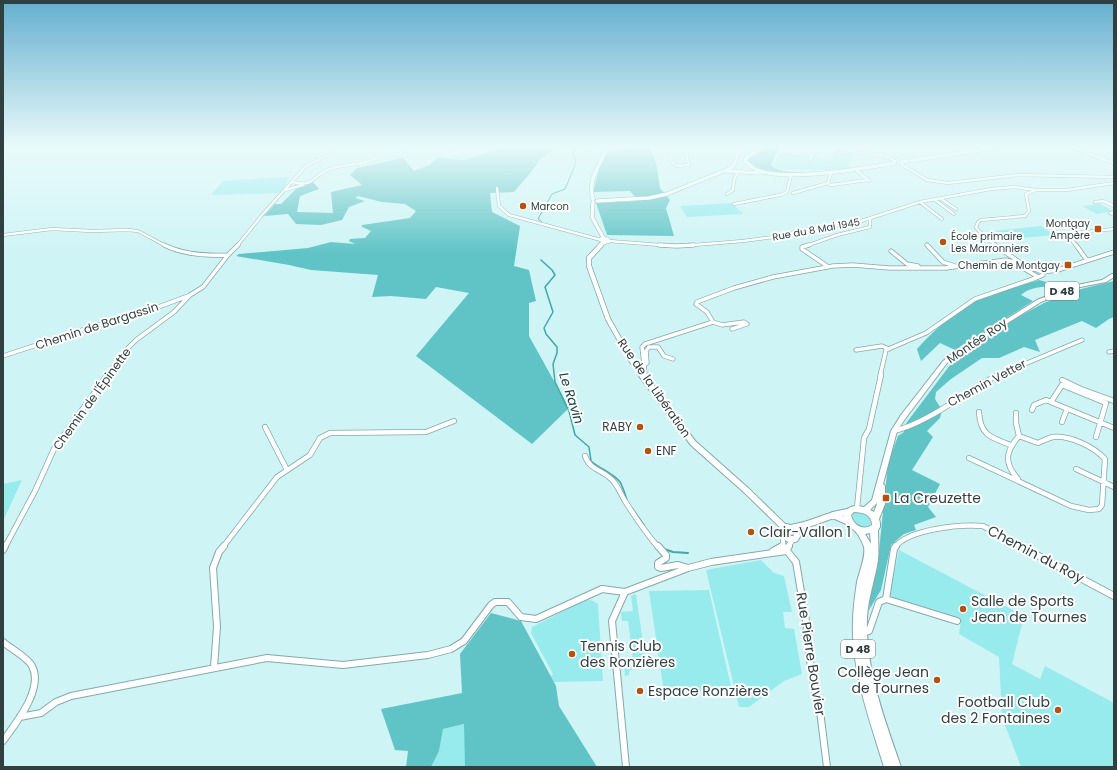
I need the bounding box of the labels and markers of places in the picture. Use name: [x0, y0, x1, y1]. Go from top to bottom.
place label: Marcon: [531, 199, 569, 214]
marker: Marcon: [518, 201, 528, 211]
place label: Montgay Ampère: [1046, 216, 1090, 243]
marker: Montgay Ampère: [1093, 224, 1103, 234]
place label: École primaire Les Marronniers: [951, 229, 1029, 256]
marker: École primaire Les Marronniers: [938, 237, 948, 247]
place label: Chemin de Montgay: [958, 258, 1060, 273]
marker: Chemin de Montgay: [1063, 260, 1073, 270]
place label: RABY: [602, 418, 632, 435]
marker: RABY: [635, 422, 645, 432]
place label: ENF: [656, 442, 677, 459]
marker: ENF: [643, 446, 653, 456]
place label: La Creuzette: [894, 488, 981, 508]
marker: La Creuzette: [881, 493, 891, 503]
place label: Clair-Vallon 1: [759, 522, 851, 542]
marker: Clair-Vallon 1: [746, 527, 756, 537]
place label: Salle de Sports Jean de Tournes: [971, 591, 1087, 627]
marker: Salle de Sports Jean de Tournes: [958, 604, 968, 614]
place label: Tennis Club des Ronzières: [580, 636, 675, 672]
marker: Tennis Club des Ronzières: [567, 649, 577, 659]
place label: Collège Jean de Tournes: [837, 662, 929, 698]
marker: Collège Jean de Tournes: [932, 675, 942, 685]
place label: Espace Ronzières: [648, 681, 768, 701]
marker: Espace Ronzières: [635, 686, 645, 696]
place label: Football Club des 2 Fontaines: [941, 692, 1050, 728]
marker: Football Club des 2 Fontaines: [1053, 705, 1063, 715]

